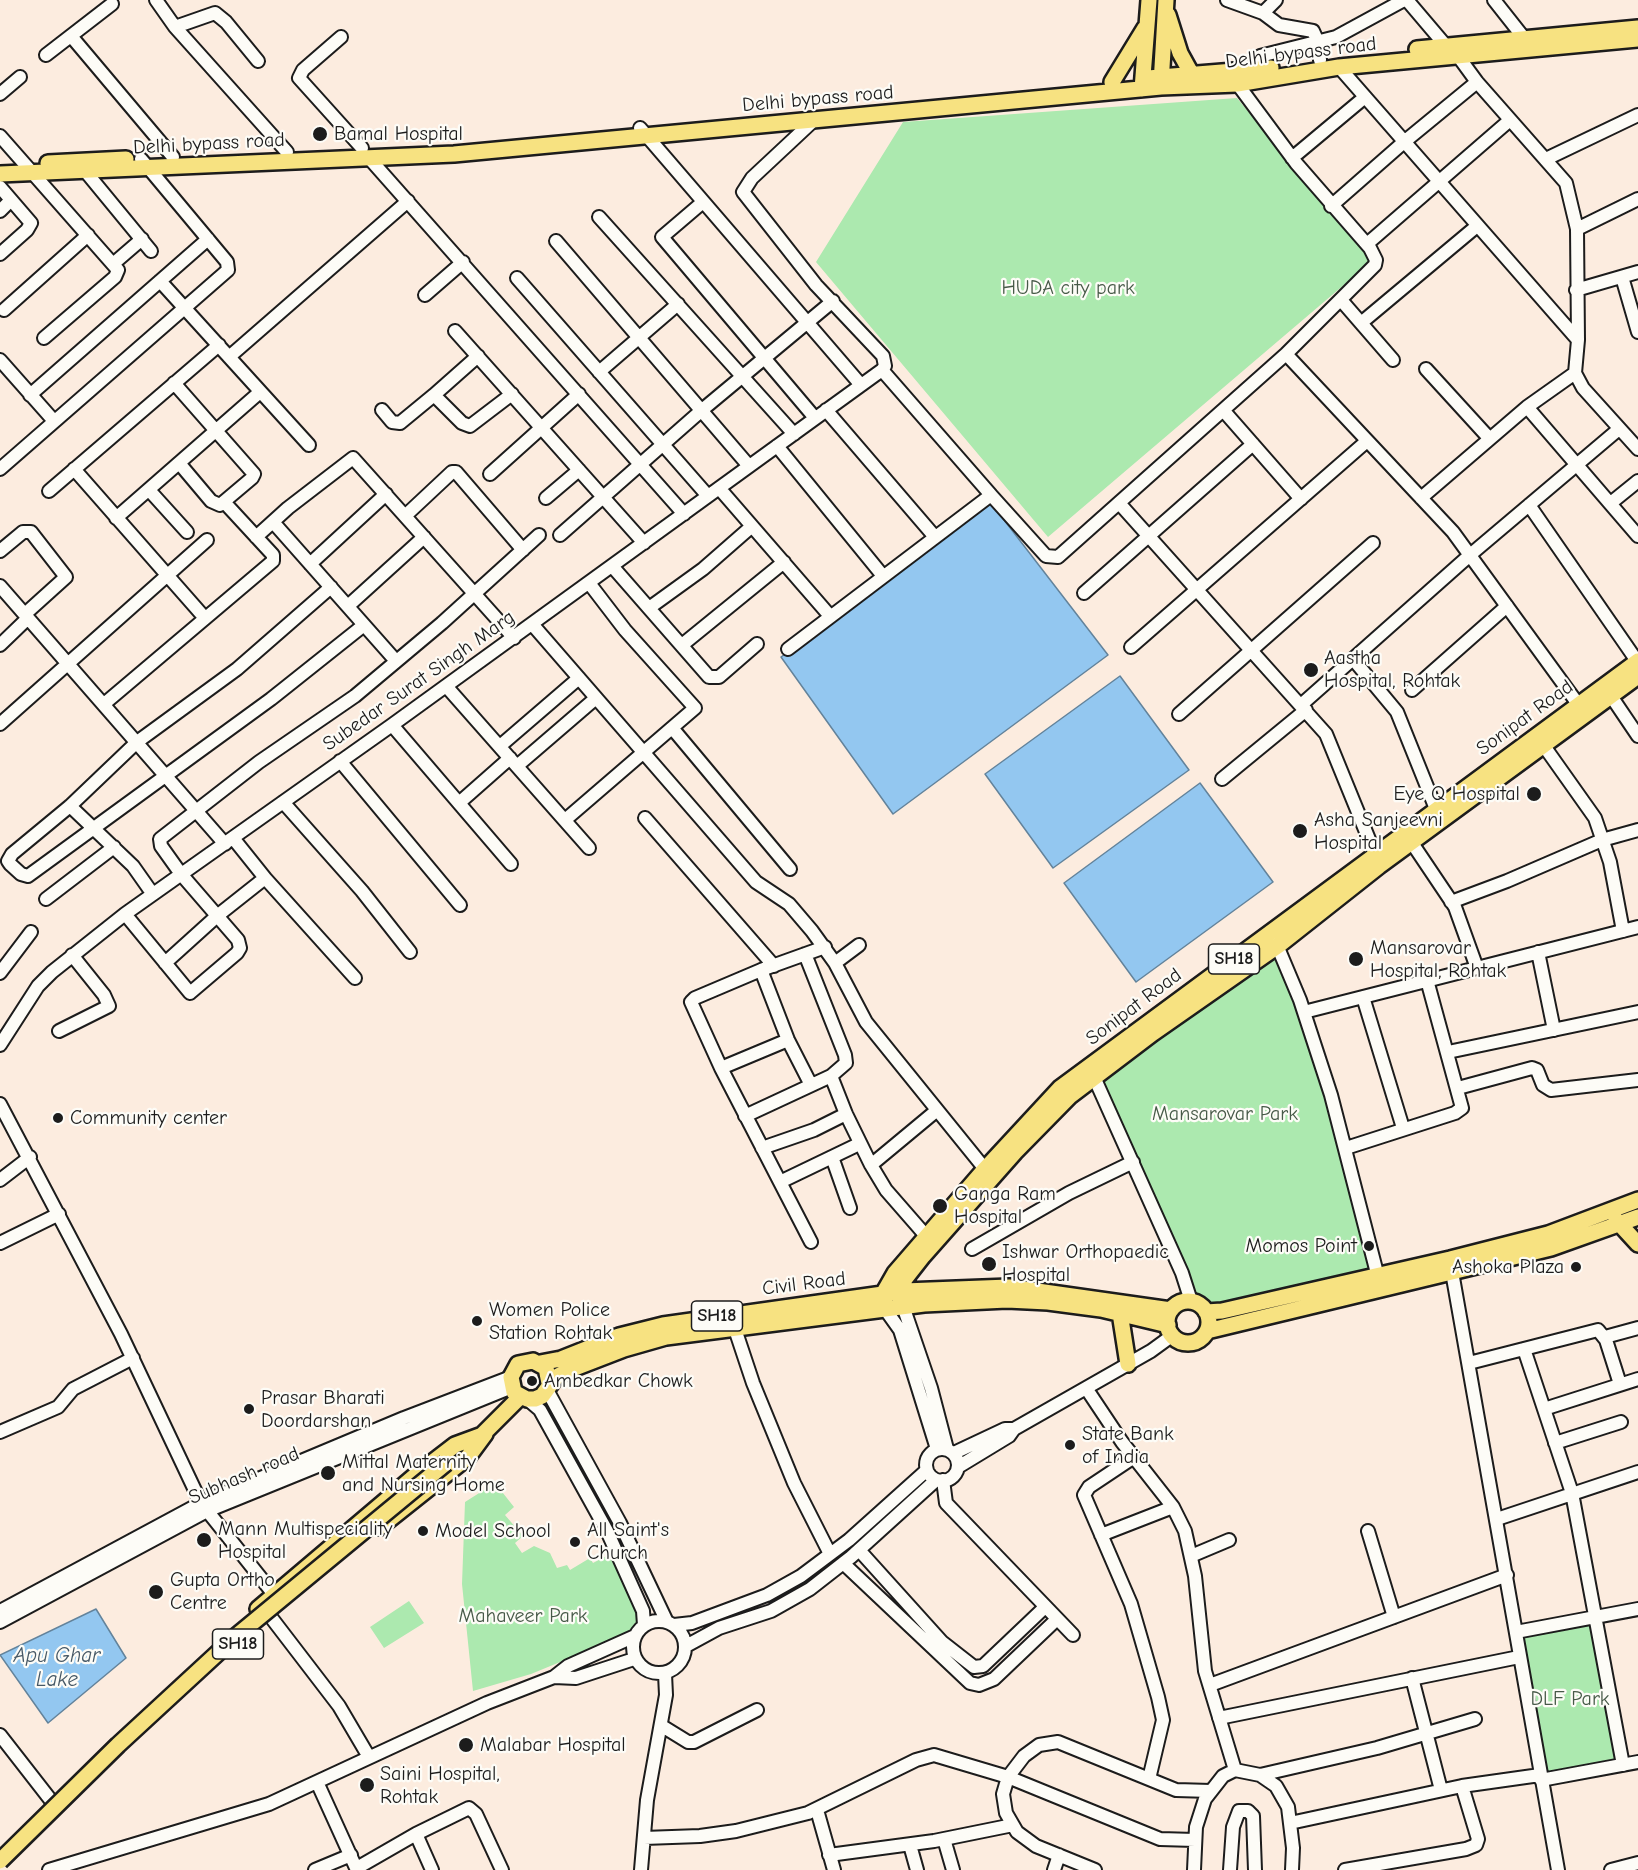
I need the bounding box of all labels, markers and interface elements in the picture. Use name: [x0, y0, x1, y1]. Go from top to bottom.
street label: Delhi bypass road: [1224, 32, 1378, 74]
street label: Delhi bypass road: [741, 80, 895, 118]
place label: Bamal Hospital: [334, 122, 463, 146]
marker: Bamal Hospital: [311, 125, 329, 143]
street label: Delhi bypass road: [133, 128, 285, 160]
park label: HUDA city park: [1001, 276, 1135, 300]
street label: Subedar Surat Singh Marg: [318, 606, 520, 756]
place label: Aastha Hospital, Rohtak: [1324, 646, 1460, 693]
marker: Aastha Hospital, Rohtak: [1302, 661, 1320, 679]
street label: Sonipat Road: [1472, 675, 1578, 761]
place label: Eye Q Hospital: [1394, 782, 1520, 806]
marker: Eye Q Hospital: [1525, 785, 1543, 803]
place label: Asha Sanjeevni Hospital: [1314, 808, 1443, 855]
marker: Asha Sanjeevni Hospital: [1291, 822, 1309, 840]
place label: Mansarovar Hospital, Rohtak: [1370, 936, 1506, 983]
road number: SH18: [1208, 944, 1260, 974]
marker: Mansarovar Hospital, Rohtak: [1347, 950, 1365, 968]
street label: Sonipat Road: [1081, 963, 1187, 1051]
park label: Mansarovar Park: [1152, 1102, 1298, 1126]
place label: Community center: [70, 1106, 227, 1130]
marker: Community center: [51, 1111, 65, 1125]
place label: Ganga Ram Hospital: [954, 1182, 1056, 1229]
marker: Ganga Ram Hospital: [931, 1197, 949, 1215]
place label: Momos Point: [1245, 1234, 1357, 1258]
marker: Momos Point: [1362, 1239, 1376, 1253]
place label: Ishwar Orthopaedic Hospital: [1002, 1240, 1169, 1287]
marker: Ishwar Orthopaedic Hospital: [980, 1255, 998, 1273]
place label: Ashoka Plaza: [1452, 1255, 1564, 1279]
marker: Ashoka Plaza: [1569, 1260, 1583, 1274]
street label: Civil Road: [761, 1267, 847, 1301]
place label: Women Police Station Rohtak: [489, 1298, 612, 1345]
road number: SH18: [692, 1301, 742, 1331]
marker: Women Police Station Rohtak: [470, 1314, 484, 1328]
place label: Ambedkar Chowk: [544, 1369, 693, 1393]
marker: Ambedkar Chowk: [525, 1374, 539, 1388]
place label: Prasar Bharati Doordarshan: [261, 1386, 385, 1433]
marker: Prasar Bharati Doordarshan: [242, 1402, 256, 1416]
place label: State Bank of India: [1082, 1422, 1174, 1469]
marker: State Bank of India: [1063, 1438, 1077, 1452]
street label: Subhash road: [185, 1442, 303, 1510]
place label: Mittal Maternity and Nursing Home: [342, 1450, 505, 1497]
marker: Mittal Maternity and Nursing Home: [319, 1464, 337, 1482]
place label: Mann Multispeciality Hospital: [218, 1517, 393, 1564]
place label: All Saint's Church: [587, 1518, 669, 1565]
place label: Model School: [435, 1519, 551, 1543]
marker: Model School: [416, 1524, 430, 1538]
marker: Mann Multispeciality Hospital: [195, 1531, 213, 1549]
marker: All Saint's Church: [568, 1535, 582, 1549]
place label: Gupta Ortho Centre: [170, 1568, 275, 1615]
marker: Gupta Ortho Centre: [147, 1583, 165, 1601]
park label: Mahaveer Park: [458, 1604, 588, 1628]
road number: SH18: [212, 1629, 264, 1659]
water label: Apu Ghar Lake: [14, 1643, 100, 1693]
park label: DLF Park: [1530, 1687, 1610, 1711]
place label: Malabar Hospital: [480, 1733, 626, 1757]
marker: Malabar Hospital: [457, 1736, 475, 1754]
place label: Saini Hospital, Rohtak: [380, 1762, 500, 1809]
marker: Saini Hospital, Rohtak: [358, 1776, 376, 1794]

